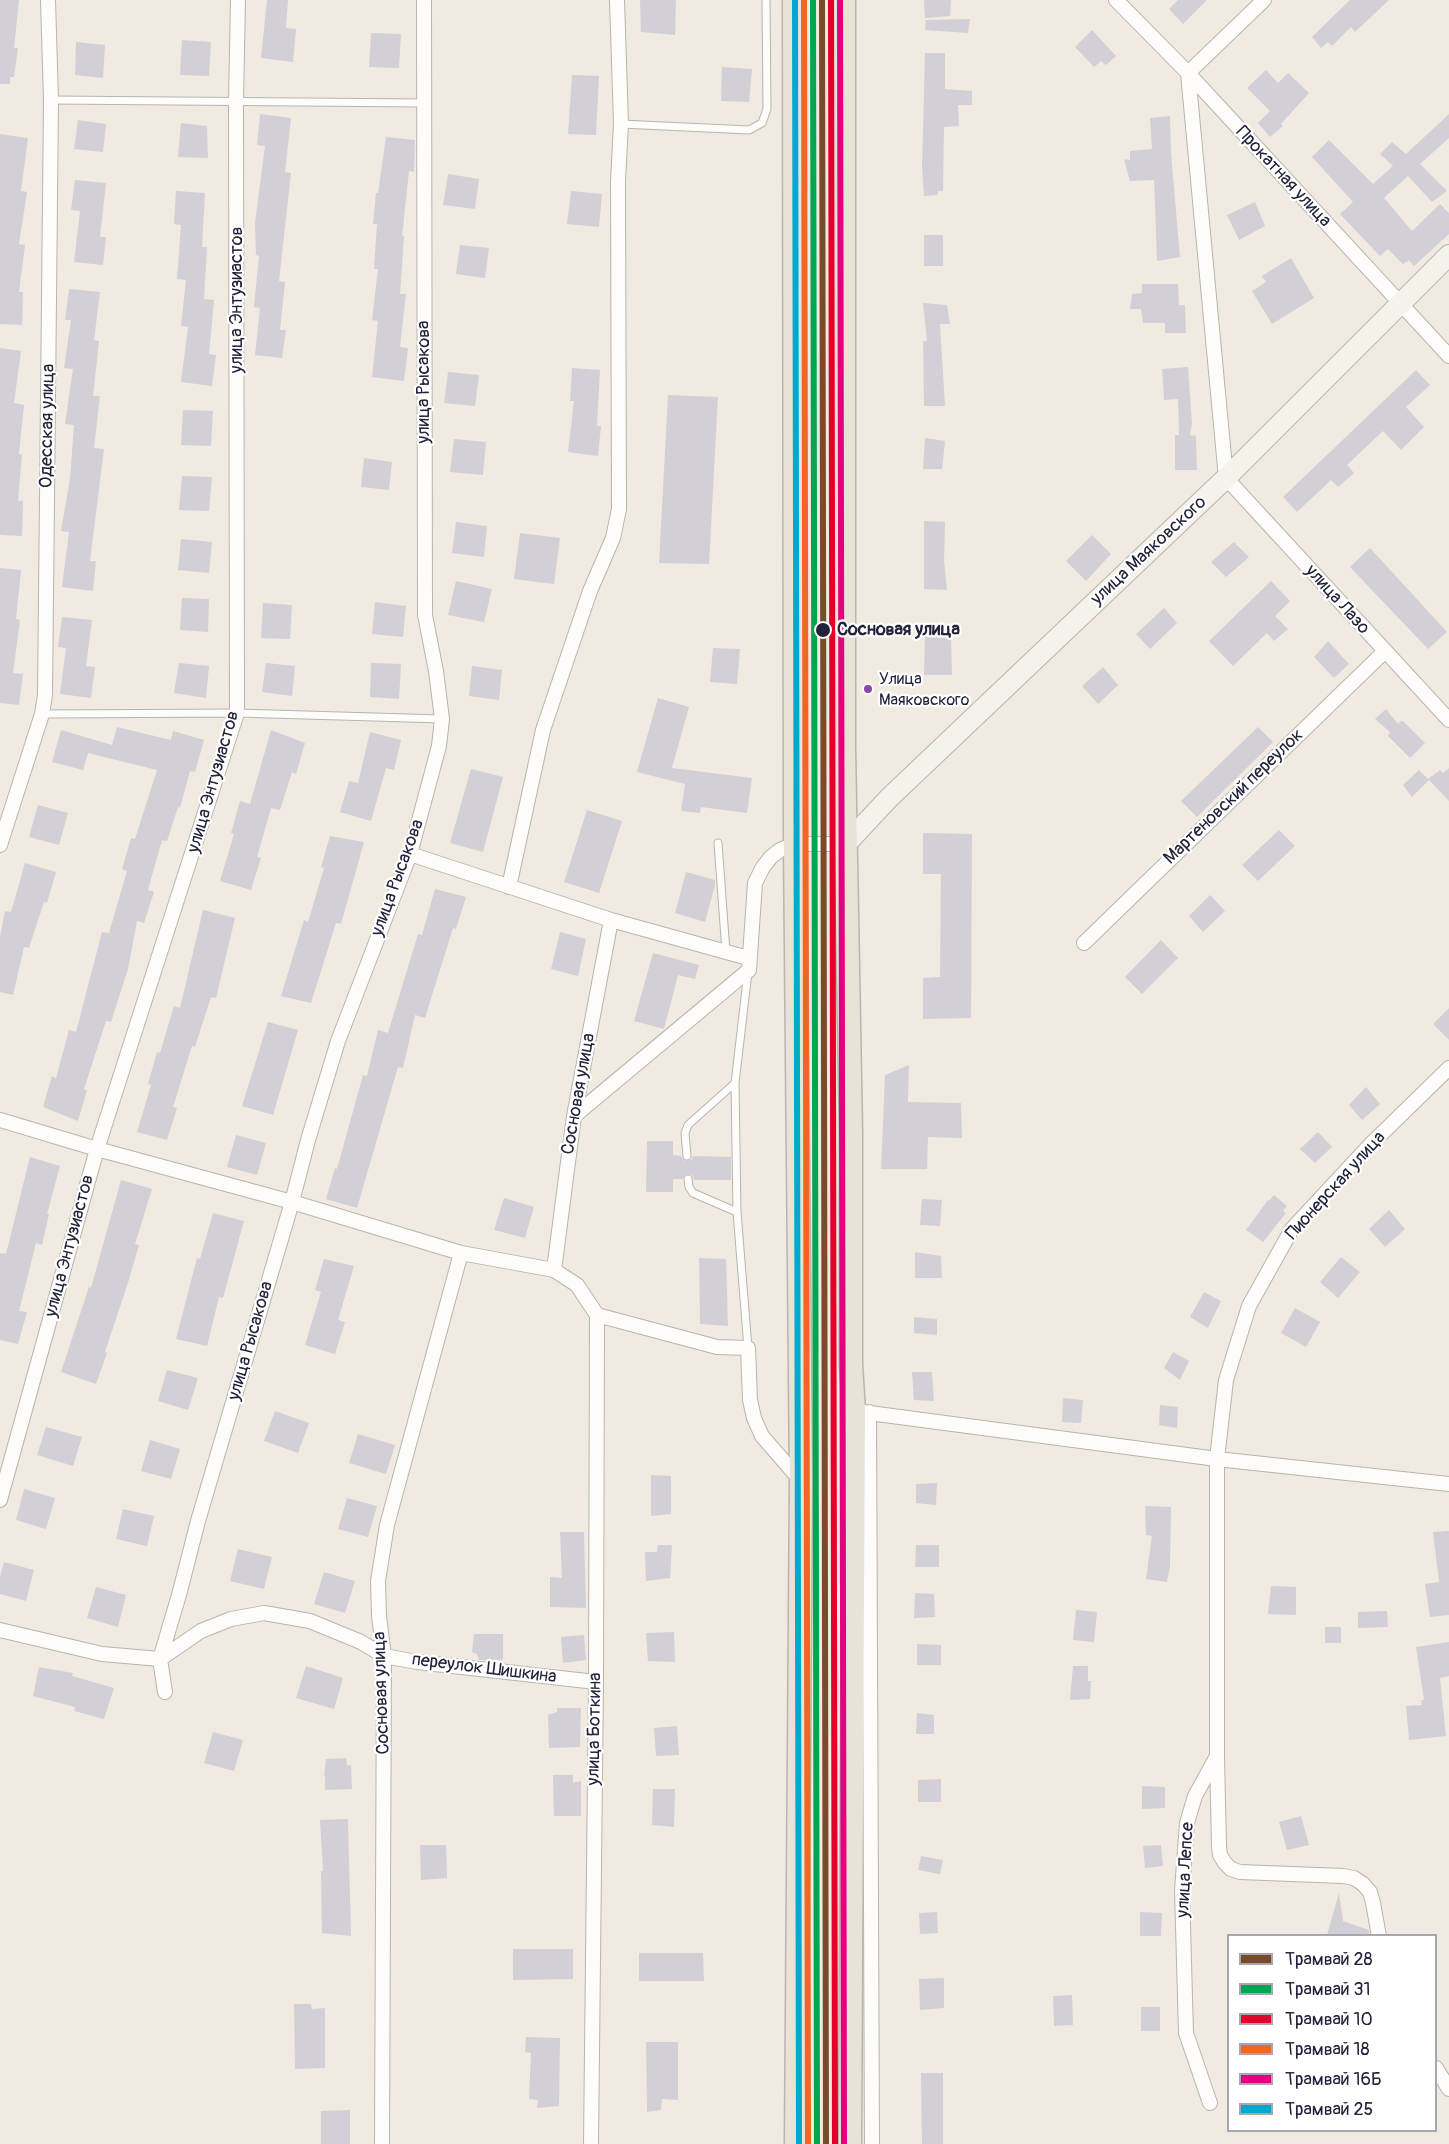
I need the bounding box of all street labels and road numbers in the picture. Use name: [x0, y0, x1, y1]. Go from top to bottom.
street label: Прокатная улица: [1231, 122, 1335, 232]
street label: улица Энтузиастов: [226, 227, 248, 373]
street label: улица Рысакова: [413, 321, 435, 443]
street label: Одесская улица: [36, 364, 60, 488]
street label: улица Маяковского: [1087, 492, 1211, 610]
street label: улица Лазо: [1300, 561, 1374, 639]
street label: улица Энтузиастов: [183, 709, 245, 855]
street label: Мартеновский переулок: [1160, 725, 1308, 869]
street label: улица Рысакова: [367, 817, 429, 939]
street label: Сосновая улица: [558, 1032, 600, 1156]
street label: Пионерская улица: [1282, 1127, 1390, 1245]
street label: улица Энтузиастов: [41, 1172, 99, 1320]
street label: улица Рысакова: [224, 1279, 278, 1403]
street label: Сосновая улица: [369, 1631, 395, 1755]
street label: переулок Шишкина: [410, 1649, 558, 1689]
street label: улица Боткина: [583, 1672, 607, 1786]
street label: улица Лепсе: [1173, 1822, 1199, 1918]

